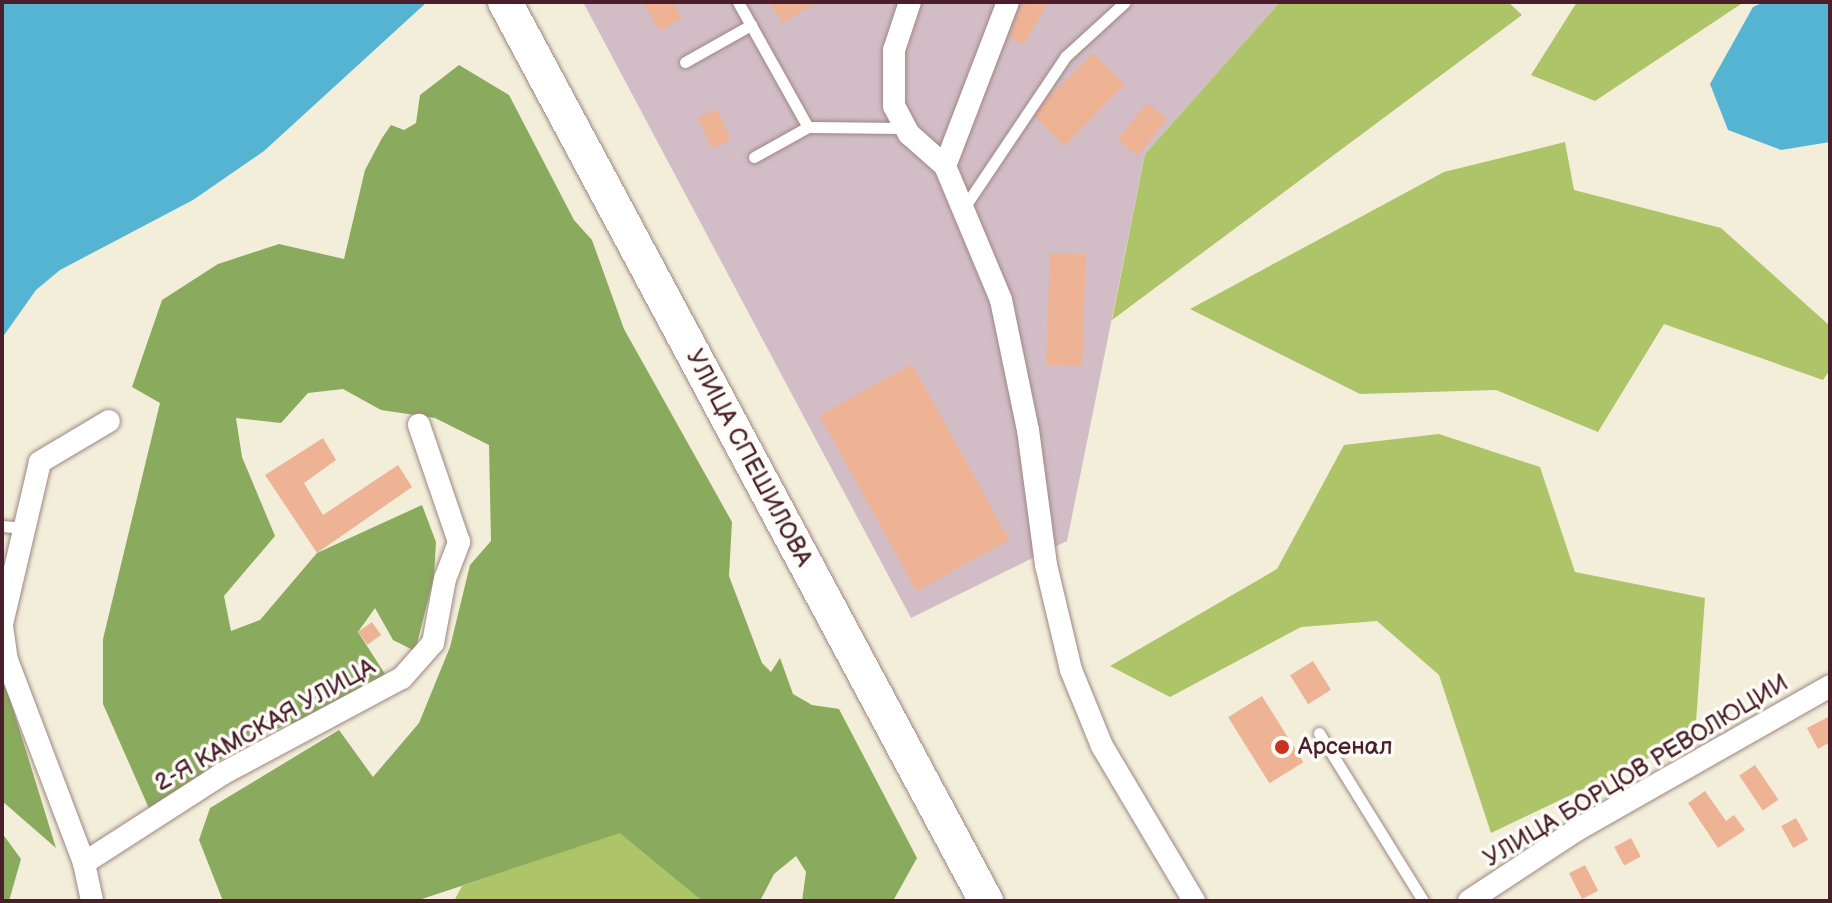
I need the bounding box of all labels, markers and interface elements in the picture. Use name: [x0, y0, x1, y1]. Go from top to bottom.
street label: УЛИЦА СПЕШИЛОВА: [680, 345, 818, 571]
street label: 2-Я КАМСКАЯ УЛИЦА: [150, 652, 380, 798]
street label: УЛИЦА БОРЦОВ РЕВОЛЮЦИИ: [1479, 669, 1793, 873]
place label: Арсенал: [1298, 733, 1393, 761]
marker: Арсенал: [1273, 738, 1291, 756]

